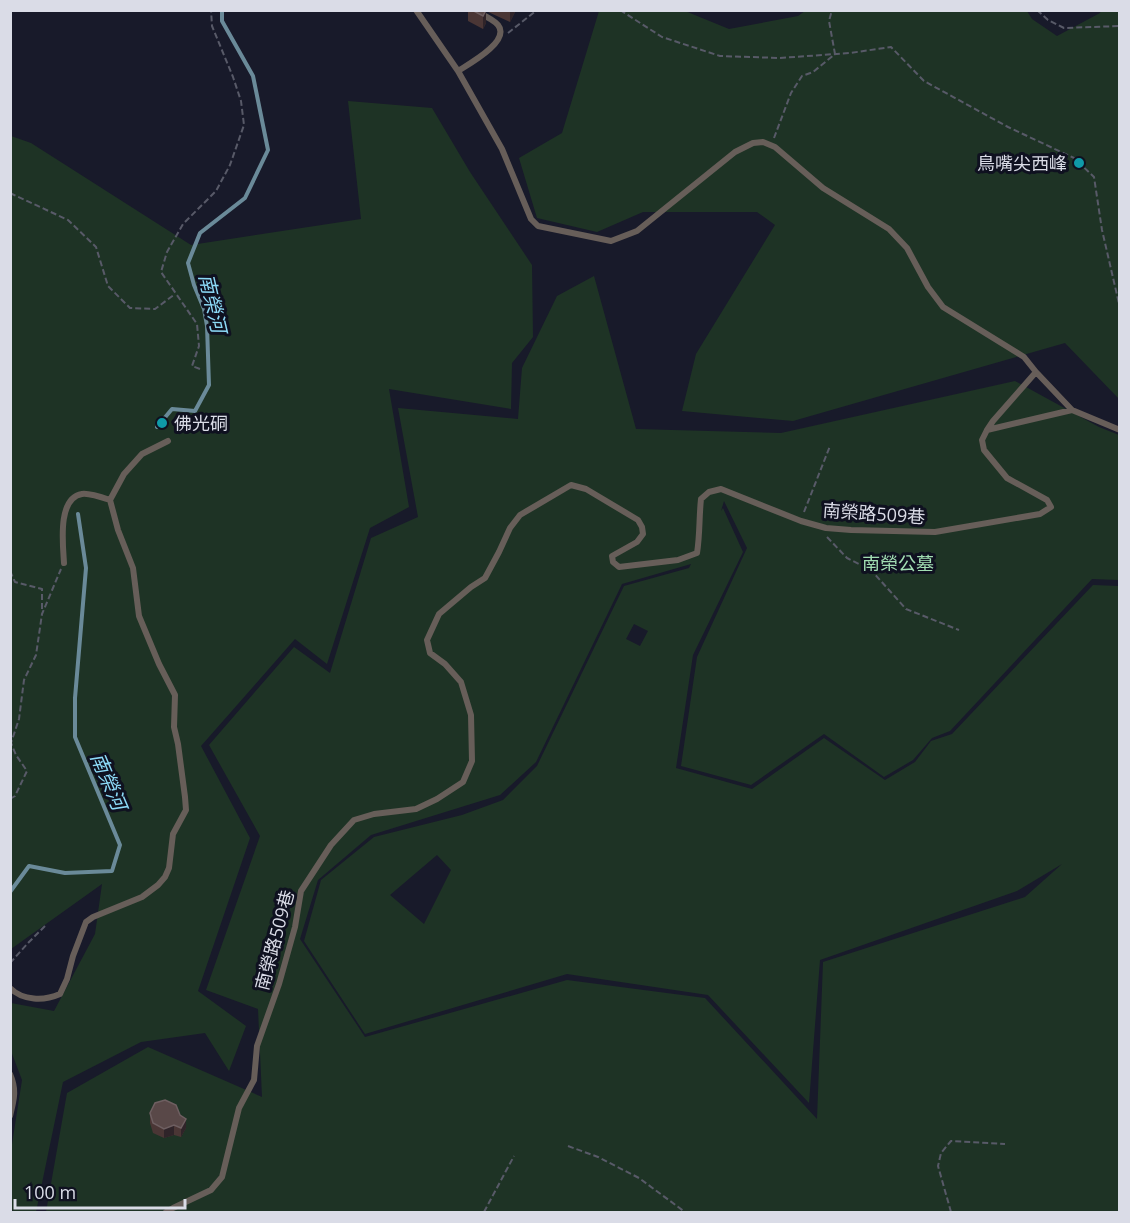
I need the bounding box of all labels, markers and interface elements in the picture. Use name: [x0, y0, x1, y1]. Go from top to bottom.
place label: 鳥嘴尖西峰: [977, 151, 1067, 175]
marker: 鳥嘴尖西峰: [1072, 156, 1086, 170]
water label: 南榮河: [193, 271, 234, 339]
place label: 佛光硐: [174, 411, 228, 435]
marker: 佛光硐: [155, 416, 169, 430]
street label: 南榮路509巷: [822, 497, 926, 529]
park label: 南榮公墓: [862, 551, 934, 575]
water label: 南榮河: [85, 748, 135, 818]
street label: 南榮路509巷: [249, 887, 299, 993]
scale bar: [15, 1172, 184, 1210]
text: 100 m: [24, 1180, 76, 1204]

